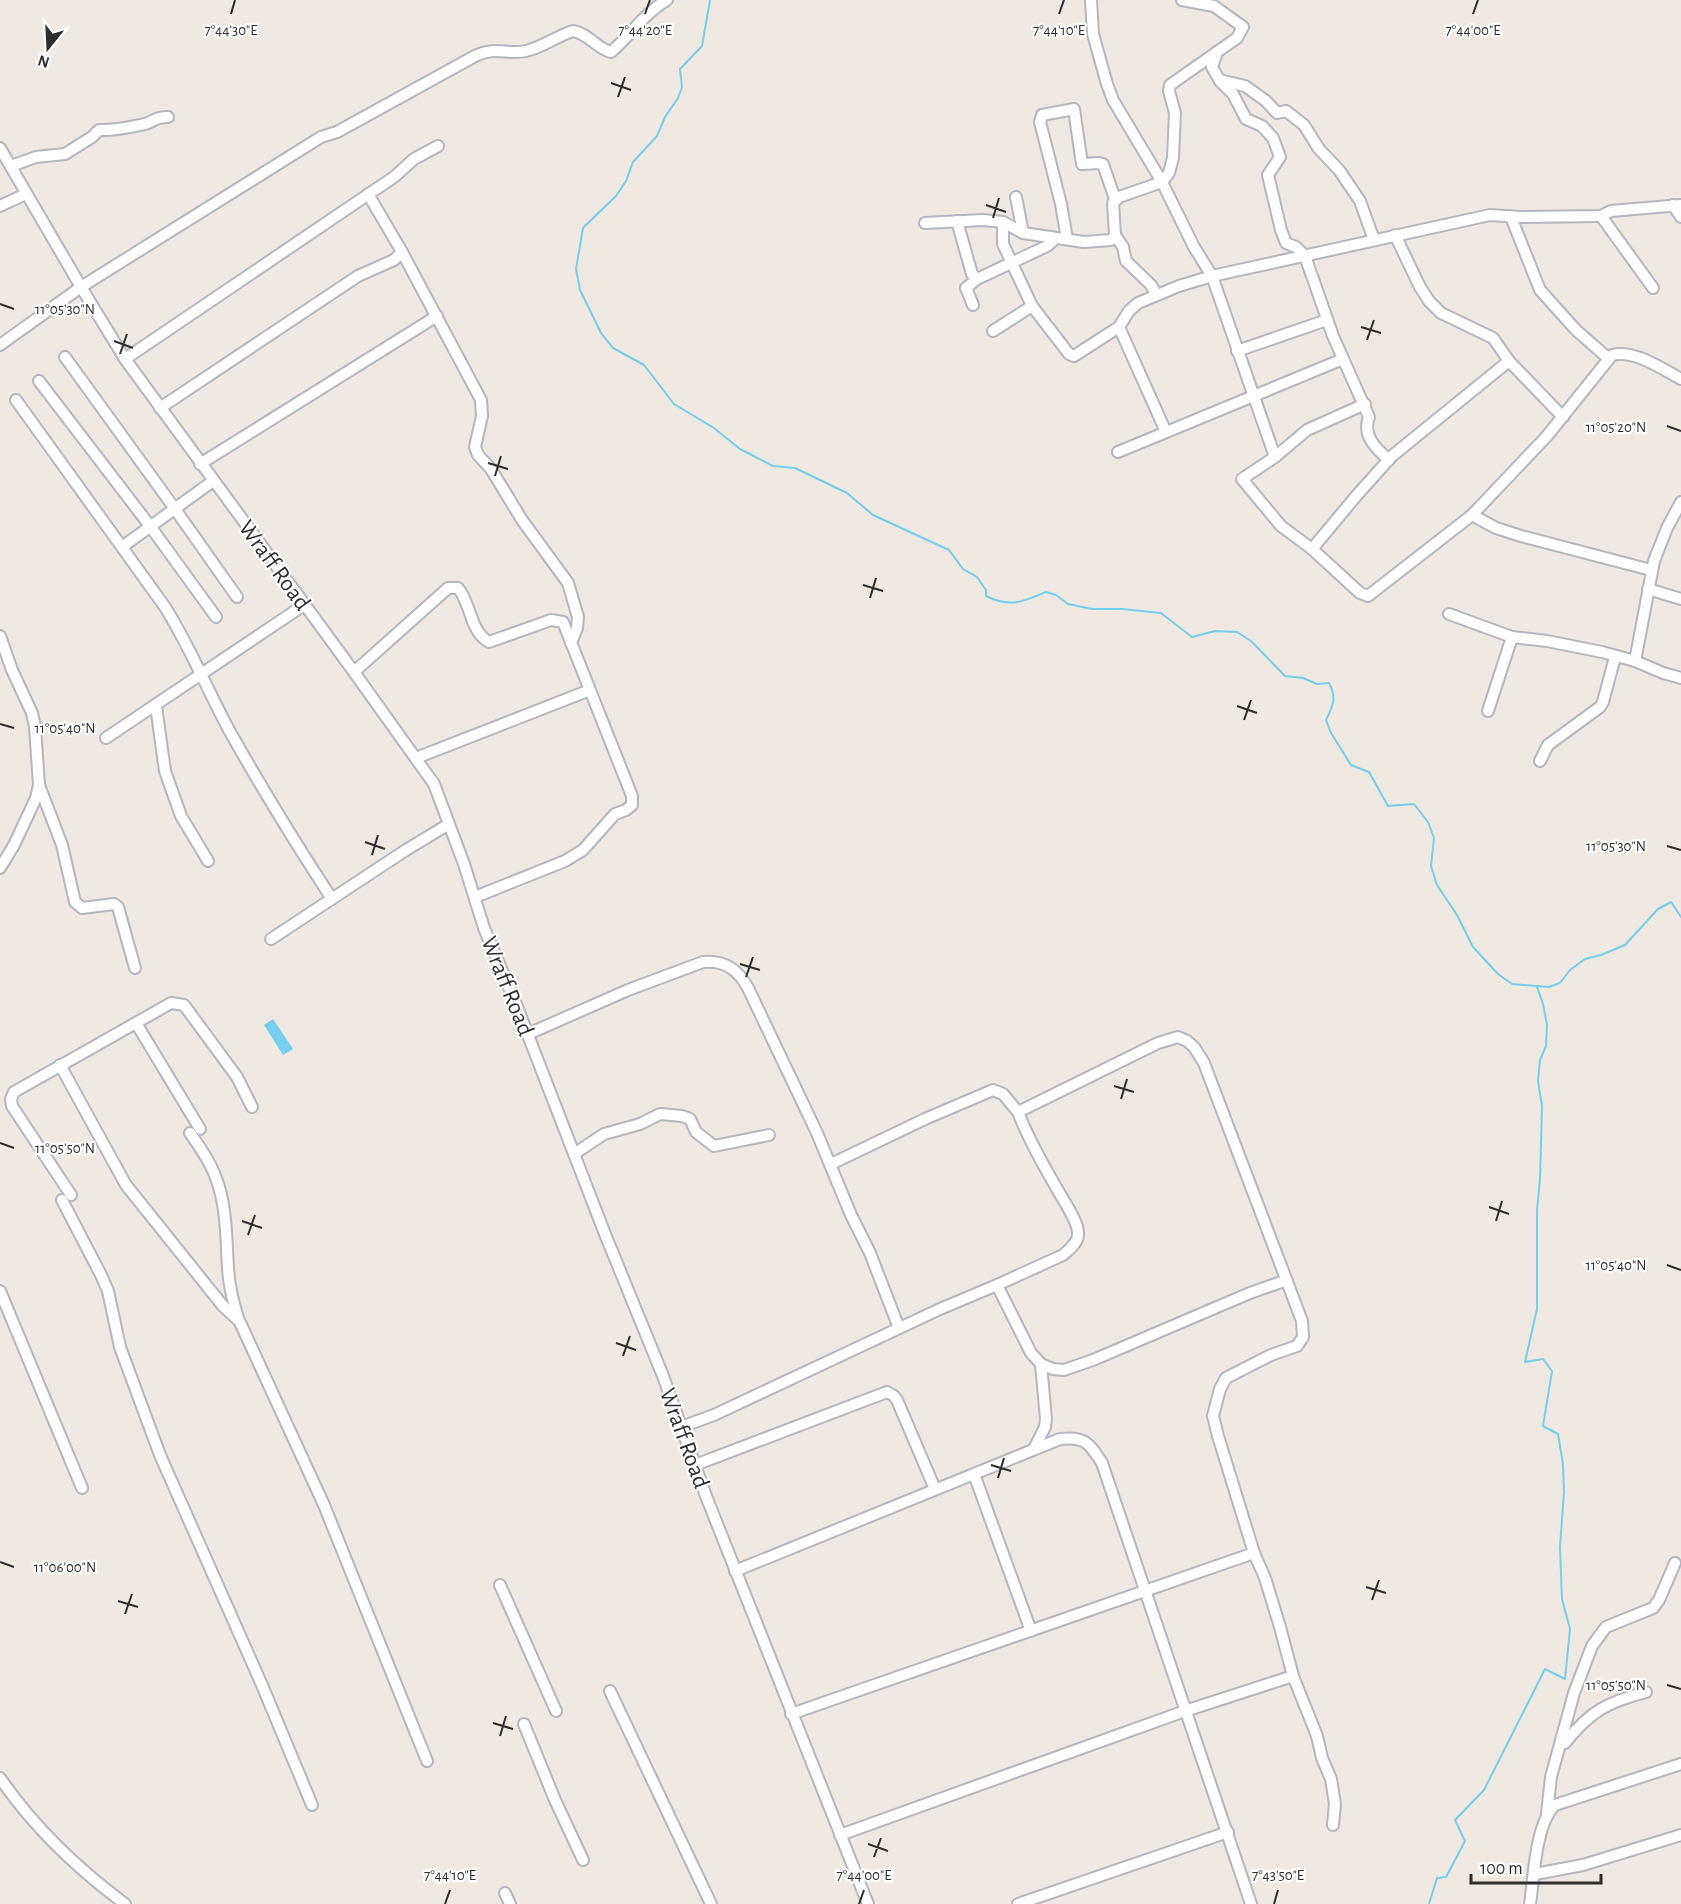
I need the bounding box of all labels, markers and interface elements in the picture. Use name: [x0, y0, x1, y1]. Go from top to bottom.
north arrow: [18, 18, 78, 78]
text: 7°44'30"E: [204, 23, 258, 38]
text: 7°44'20"E: [618, 23, 672, 38]
text: 7°44'10"E: [1033, 23, 1085, 38]
text: 7°44'00"E: [1446, 23, 1500, 38]
text: N: [36, 52, 51, 71]
text: 11°05'30"N: [35, 302, 95, 317]
text: 11°05'20"N: [1586, 420, 1646, 435]
street label: Wraff Road: [234, 516, 315, 615]
text: 11°05'40"N: [35, 721, 95, 736]
text: 11°05'30"N: [1586, 839, 1646, 854]
street label: Wraff Road: [476, 933, 538, 1040]
text: 11°05'50"N: [35, 1141, 95, 1156]
text: 11°05'40"N: [1586, 1258, 1646, 1273]
street label: Wraff Road: [655, 1385, 713, 1492]
text: 11°06'00"N: [34, 1560, 96, 1575]
text: 11°05'50"N: [1586, 1678, 1646, 1693]
scale bar: [1471, 1847, 1602, 1885]
text: 100 m: [1480, 1860, 1523, 1878]
text: 7°44'10"E: [424, 1868, 476, 1883]
text: 7°44'00"E: [837, 1868, 891, 1883]
text: 7°43'50"E: [1252, 1868, 1304, 1883]

